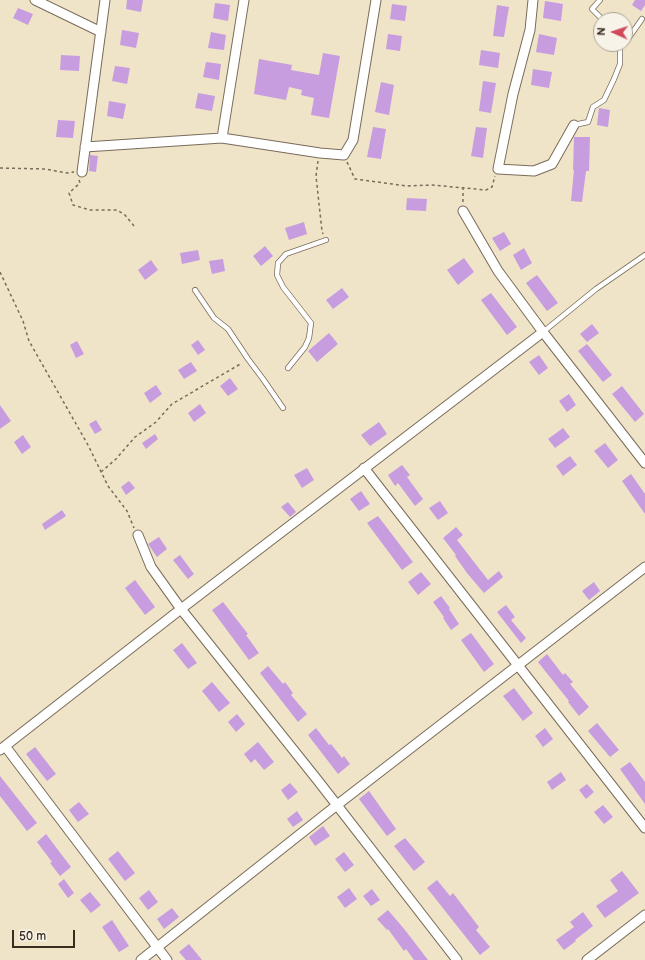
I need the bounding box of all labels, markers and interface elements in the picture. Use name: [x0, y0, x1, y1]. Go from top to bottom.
north arrow: [593, 12, 633, 52]
text: N: [595, 27, 608, 36]
scale bar: [14, 922, 77, 948]
text: 50 m: [19, 929, 46, 944]

